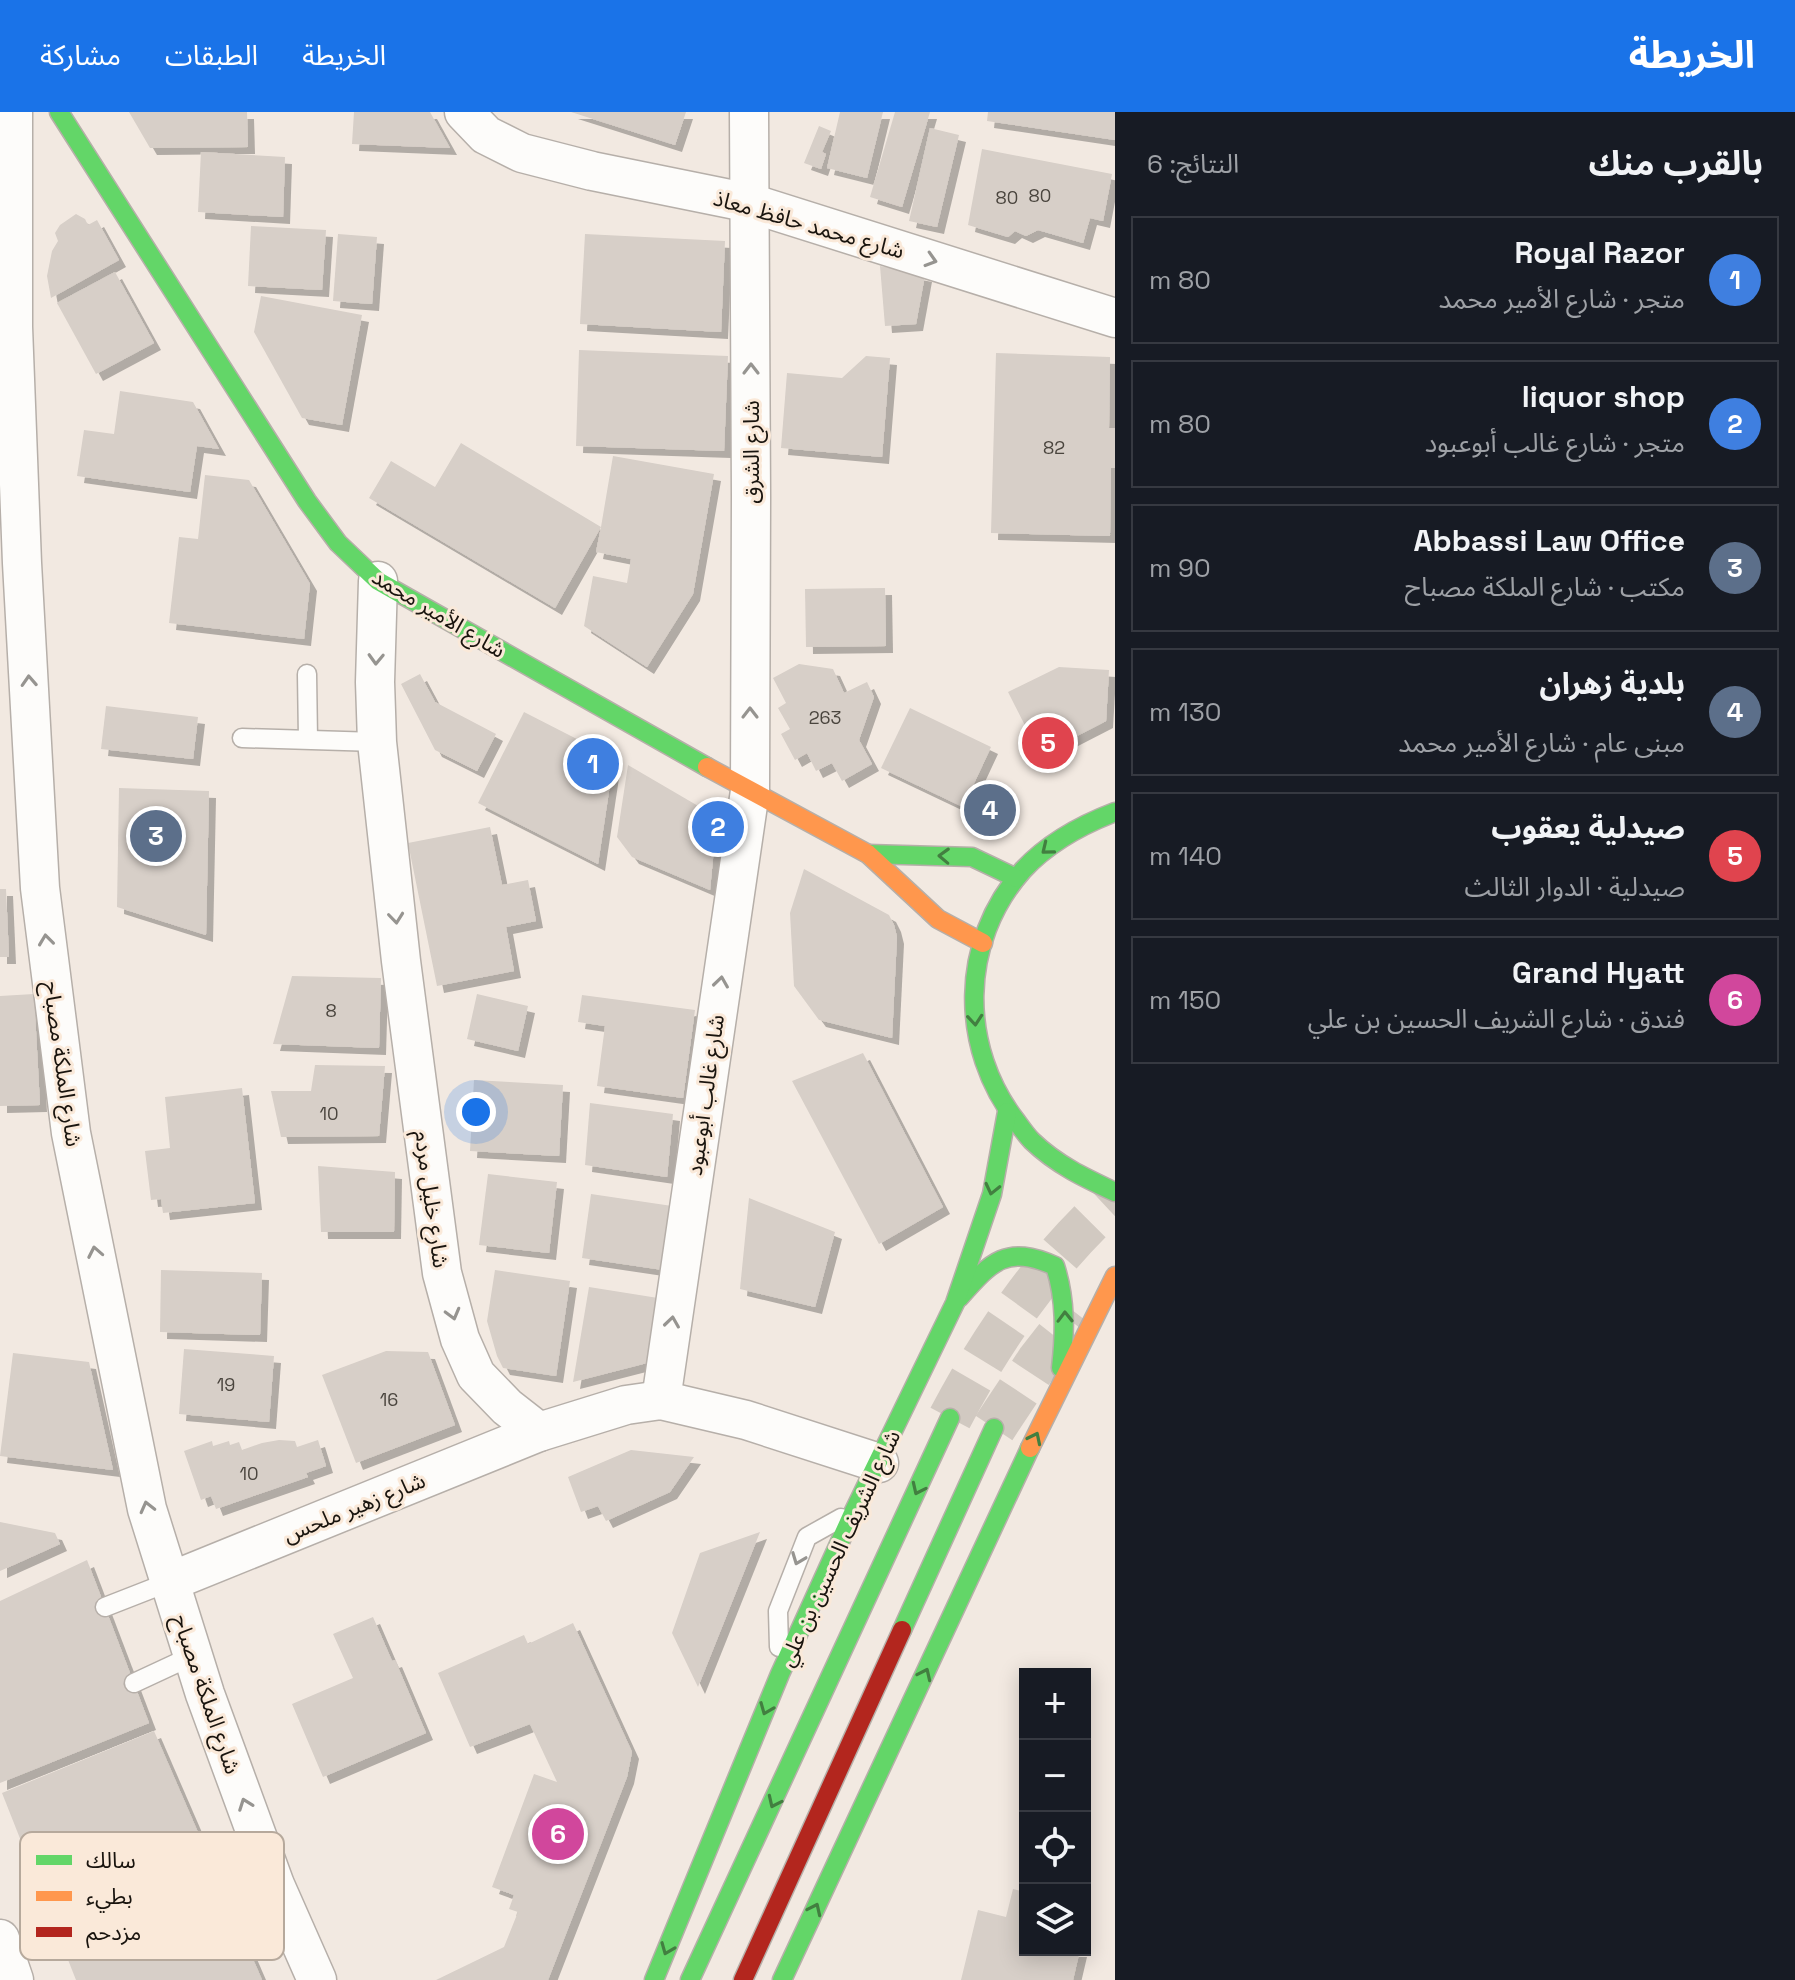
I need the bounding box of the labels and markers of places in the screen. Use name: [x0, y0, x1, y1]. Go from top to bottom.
pin: 5: [1022, 713, 1074, 773]
pin: 1: [567, 734, 619, 794]
pin: 4: [964, 780, 1016, 840]
pin: 2: [692, 797, 744, 857]
pin: 3: [130, 806, 182, 866]
pin: 6: [532, 1804, 584, 1864]

